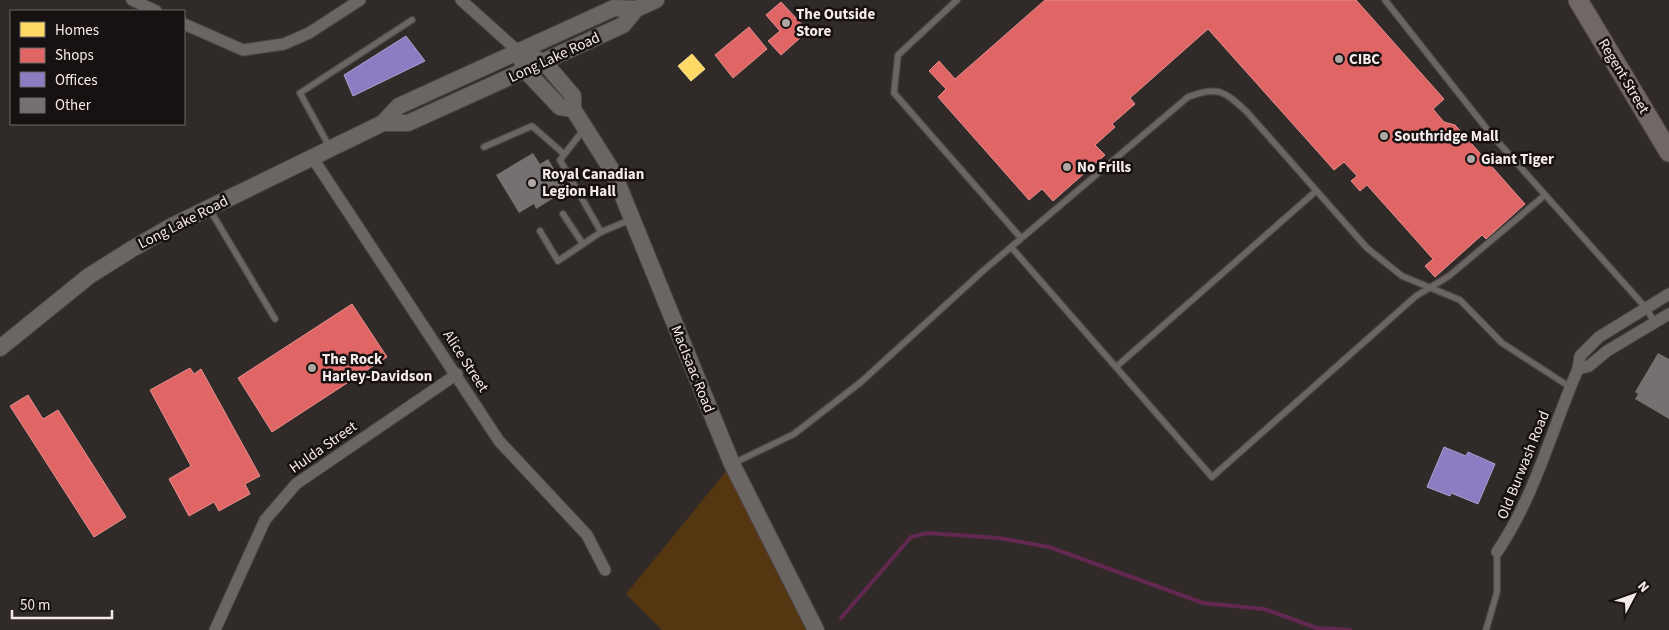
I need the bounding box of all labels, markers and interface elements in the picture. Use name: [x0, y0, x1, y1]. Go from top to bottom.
place label: The Outside Store: [796, 4, 875, 42]
legend: [10, 10, 185, 125]
marker: The Outside Store: [780, 17, 792, 29]
text: Homes: [55, 20, 99, 41]
street label: Long Lake Road: [505, 27, 603, 88]
street label: Regent Street: [1593, 35, 1654, 118]
text: Shops: [55, 45, 94, 66]
place label: CIBC: [1349, 49, 1380, 70]
marker: CIBC: [1333, 53, 1345, 65]
text: Offices: [55, 70, 98, 91]
text: Other: [55, 95, 92, 116]
place label: Southridge Mall: [1394, 126, 1499, 147]
marker: Southridge Mall: [1378, 130, 1390, 142]
place label: Giant Tiger: [1481, 149, 1554, 170]
marker: Giant Tiger: [1465, 153, 1477, 165]
place label: No Frills: [1077, 157, 1132, 178]
marker: No Frills: [1061, 161, 1073, 173]
place label: Royal Canadian Legion Hall: [542, 164, 644, 202]
marker: Royal Canadian Legion Hall: [526, 177, 538, 189]
street label: Long Lake Road: [135, 191, 232, 254]
street label: MacIsaac Road: [665, 322, 720, 416]
street label: Alice Street: [438, 326, 494, 396]
place label: The Rock Harley-Davidson: [322, 349, 432, 387]
marker: The Rock Harley-Davidson: [306, 362, 318, 374]
street label: Old Burwash Road: [1492, 408, 1555, 523]
street label: Hulda Street: [285, 416, 361, 478]
north arrow: [1609, 570, 1659, 620]
text: N: [1632, 577, 1654, 597]
scale bar: [12, 588, 112, 620]
text: 50 m: [20, 595, 50, 616]

